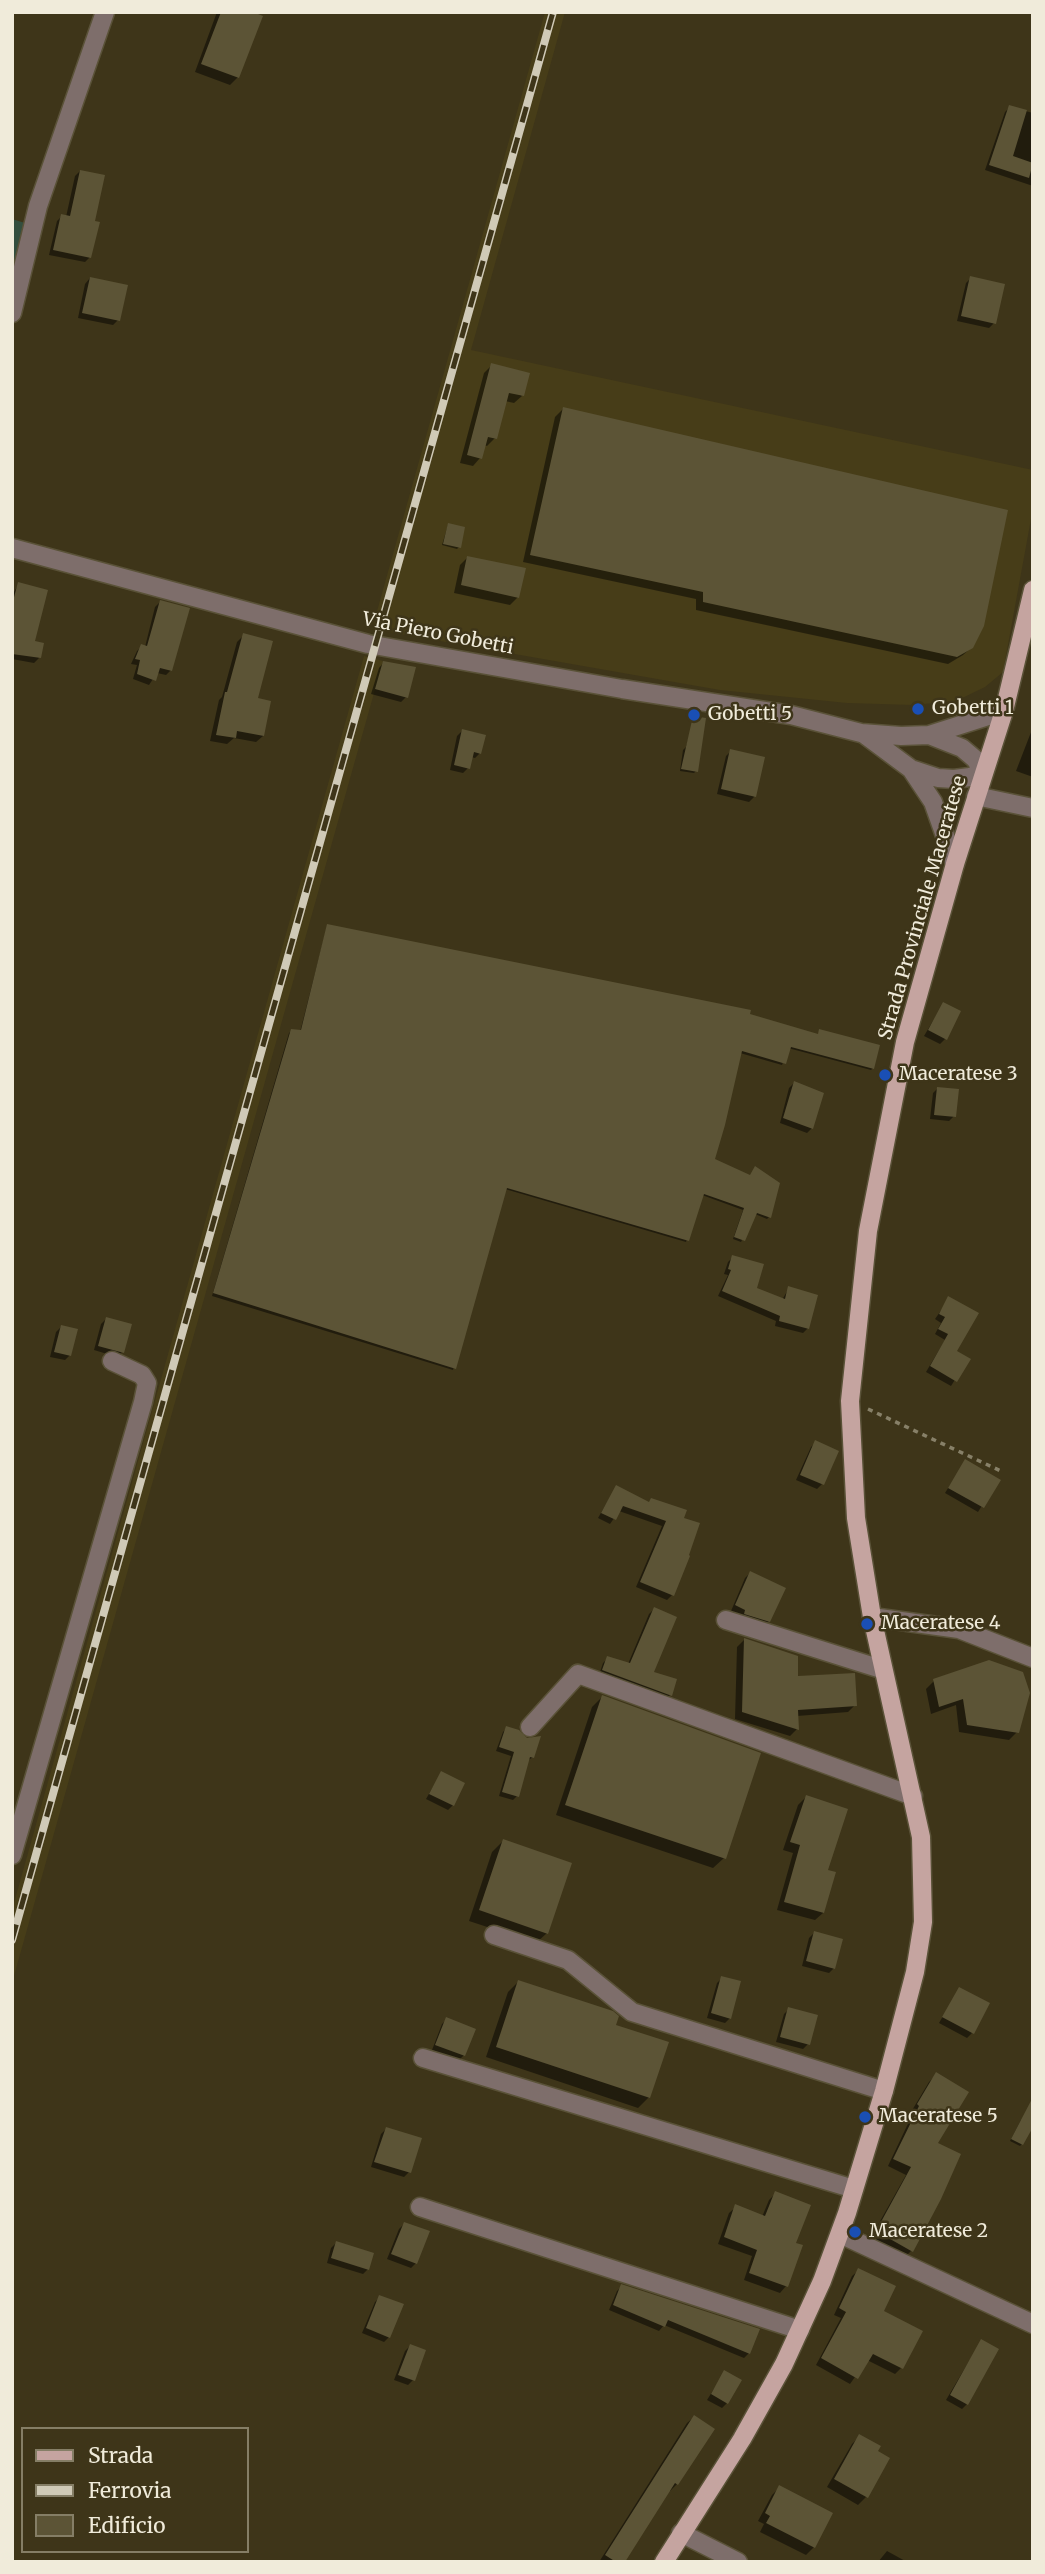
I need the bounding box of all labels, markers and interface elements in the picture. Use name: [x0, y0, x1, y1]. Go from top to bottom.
street label: Via Piero Gobetti: [360, 608, 516, 660]
place label: Gobetti 1: [932, 698, 1014, 720]
marker: Gobetti 1: [910, 701, 926, 717]
place label: Gobetti 5: [708, 704, 792, 726]
marker: Gobetti 5: [686, 707, 702, 723]
street label: Strada Provinciale Maceratese: [874, 773, 972, 1043]
place label: Maceratese 3: [899, 1064, 1018, 1086]
marker: Maceratese 3: [877, 1067, 893, 1083]
place label: Maceratese 4: [881, 1613, 1000, 1635]
marker: Maceratese 4: [859, 1616, 875, 1632]
place label: Maceratese 5: [879, 2106, 998, 2128]
marker: Maceratese 5: [857, 2109, 873, 2125]
place label: Maceratese 2: [869, 2221, 988, 2243]
marker: Maceratese 2: [847, 2224, 863, 2240]
legend: [21, 2427, 248, 2553]
text: Strada: [88, 2442, 153, 2469]
text: Ferrovia: [88, 2477, 172, 2504]
text: Edificio: [88, 2512, 165, 2539]

